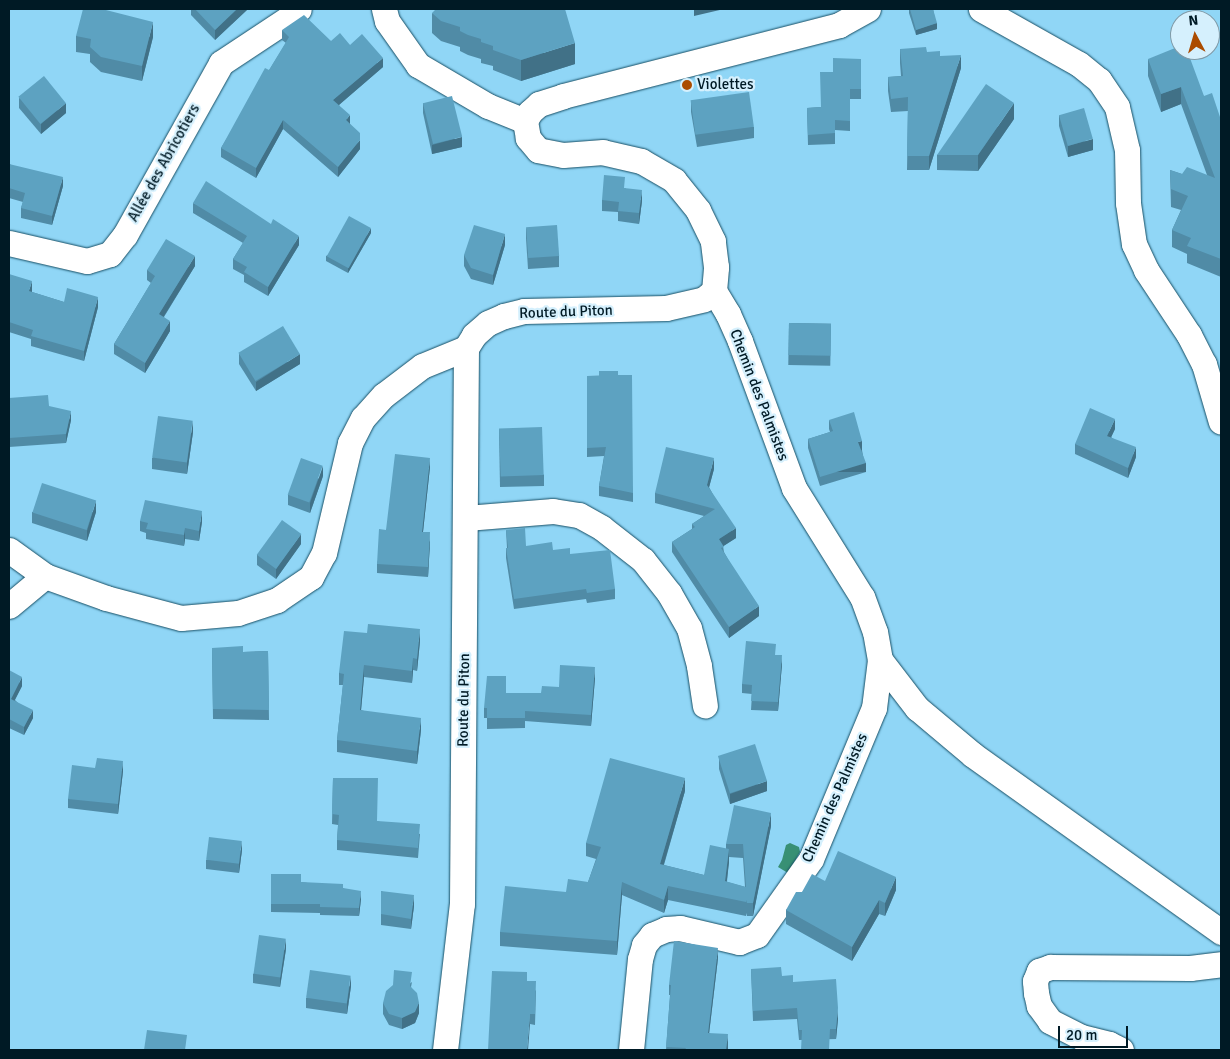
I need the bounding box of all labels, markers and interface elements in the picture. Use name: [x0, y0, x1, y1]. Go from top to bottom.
north arrow: [1170, 10, 1220, 60]
text: N: [1188, 12, 1199, 30]
place label: Violettes: [697, 76, 754, 94]
marker: Violettes: [681, 79, 693, 91]
street label: Allée des Abricotiers: [124, 101, 204, 225]
street label: Route du Piton: [519, 301, 613, 323]
street label: Chemin des Palmistes: [726, 327, 792, 463]
street label: Route du Piton: [454, 653, 474, 747]
street label: Chemin des Palmistes: [798, 731, 872, 865]
scale bar: [1060, 1016, 1130, 1048]
text: 20 m: [1066, 1026, 1097, 1044]

